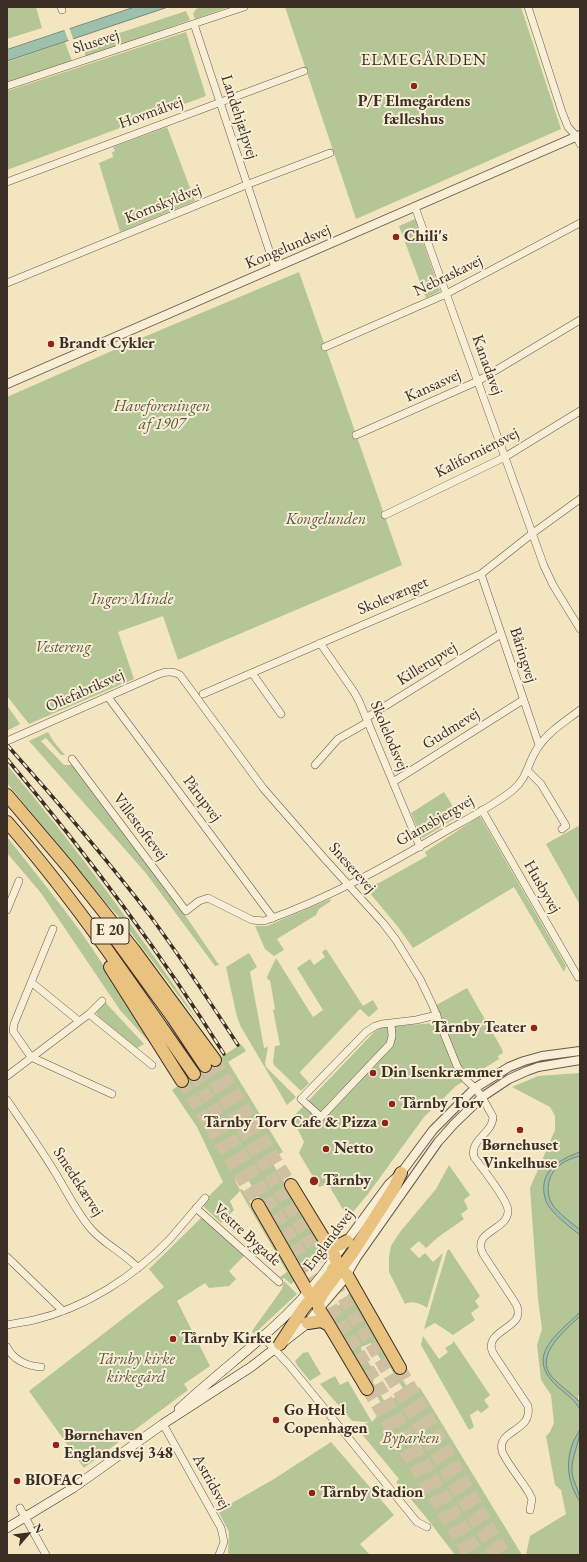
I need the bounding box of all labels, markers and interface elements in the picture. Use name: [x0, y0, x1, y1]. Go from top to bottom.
street label: Slusevej: [70, 26, 122, 58]
district label: ELMEGÅRDEN: [361, 50, 487, 70]
street label: Landehjælpvej: [216, 72, 262, 162]
marker: P/F Elmegårdens fælleshus: [409, 81, 419, 91]
place label: P/F Elmegårdens fælleshus: [358, 92, 470, 130]
street label: Hovmålvej: [116, 93, 186, 133]
street label: Kornskyldvej: [122, 180, 204, 228]
street label: Kongelundsvej: [242, 220, 334, 274]
place label: Chili's: [404, 227, 448, 247]
marker: Chili's: [391, 232, 401, 242]
street label: Nebraskavej: [411, 251, 485, 301]
street label: Kanadavej: [467, 332, 507, 398]
place label: Brandt Cykler: [59, 334, 155, 354]
marker: Brandt Cykler: [46, 339, 56, 349]
street label: Kansasvej: [402, 365, 464, 407]
park label: Haveforeningen af 1907: [114, 397, 210, 435]
street label: Kaliforniensvej: [432, 424, 522, 482]
park label: Kongelunden: [286, 510, 366, 530]
street label: Skolevænget: [355, 572, 431, 620]
park label: Ingers Minde: [91, 590, 173, 610]
street label: Båringvej: [505, 625, 541, 685]
park label: Vestereng: [35, 638, 91, 658]
street label: Killerupvej: [393, 638, 461, 690]
street label: Oliefabriksvej: [43, 665, 127, 717]
street label: Skolelodsvej: [366, 698, 412, 774]
street label: Gudmevej: [419, 704, 483, 754]
street label: Pårupvej: [178, 772, 226, 826]
street label: Villestoftevej: [109, 790, 171, 864]
street label: Glamsbjergvej: [393, 791, 477, 851]
street label: Sneserevej: [324, 839, 380, 897]
street label: Husbyvej: [519, 857, 565, 917]
road number: E 20: [91, 918, 129, 944]
place label: Tårnby Teater: [432, 1018, 526, 1038]
marker: Tårnby Teater: [529, 1023, 539, 1033]
place label: Din Isenkræmmer: [381, 1063, 503, 1083]
marker: Din Isenkræmmer: [368, 1068, 378, 1078]
place label: Tårnby Torv: [400, 1094, 484, 1114]
marker: Tårnby Torv: [387, 1099, 397, 1109]
place label: Tårnby Torv Cafe & Pizza: [203, 1113, 377, 1133]
marker: Tårnby Torv Cafe & Pizza: [380, 1118, 390, 1128]
marker: Børnehuset Vinkelhuse: [515, 1125, 525, 1135]
place label: Børnehuset Vinkelhuse: [482, 1136, 558, 1174]
place label: Netto: [334, 1139, 373, 1159]
street label: Smedekærvej: [49, 1144, 107, 1220]
marker: Netto: [321, 1144, 331, 1154]
place label: Tårnby: [323, 1171, 371, 1191]
marker: Tårnby: [308, 1175, 320, 1187]
street label: Vestre Bygade: [209, 1200, 285, 1270]
street label: Englandsvej: [299, 1205, 359, 1275]
place label: Tårnby Kirke: [181, 1329, 271, 1349]
marker: Tårnby Kirke: [168, 1334, 178, 1344]
park label: Tårnby kirke kirkegård: [97, 1350, 175, 1388]
place label: Go Hotel Copenhagen: [284, 1401, 367, 1439]
marker: Go Hotel Copenhagen: [271, 1415, 281, 1425]
place label: Børnehaven Englandsvej 348: [64, 1426, 173, 1464]
park label: Byparken: [382, 1429, 440, 1449]
marker: Børnehaven Englandsvej 348: [51, 1440, 61, 1450]
street label: Astridsvej: [188, 1451, 234, 1513]
place label: BIOFAC: [25, 1471, 83, 1491]
marker: BIOFAC: [12, 1476, 22, 1486]
place label: Tårnby Stadion: [320, 1483, 423, 1503]
marker: Tårnby Stadion: [307, 1488, 317, 1498]
north arrow: [8, 1514, 48, 1554]
text: N: [30, 1521, 47, 1536]

